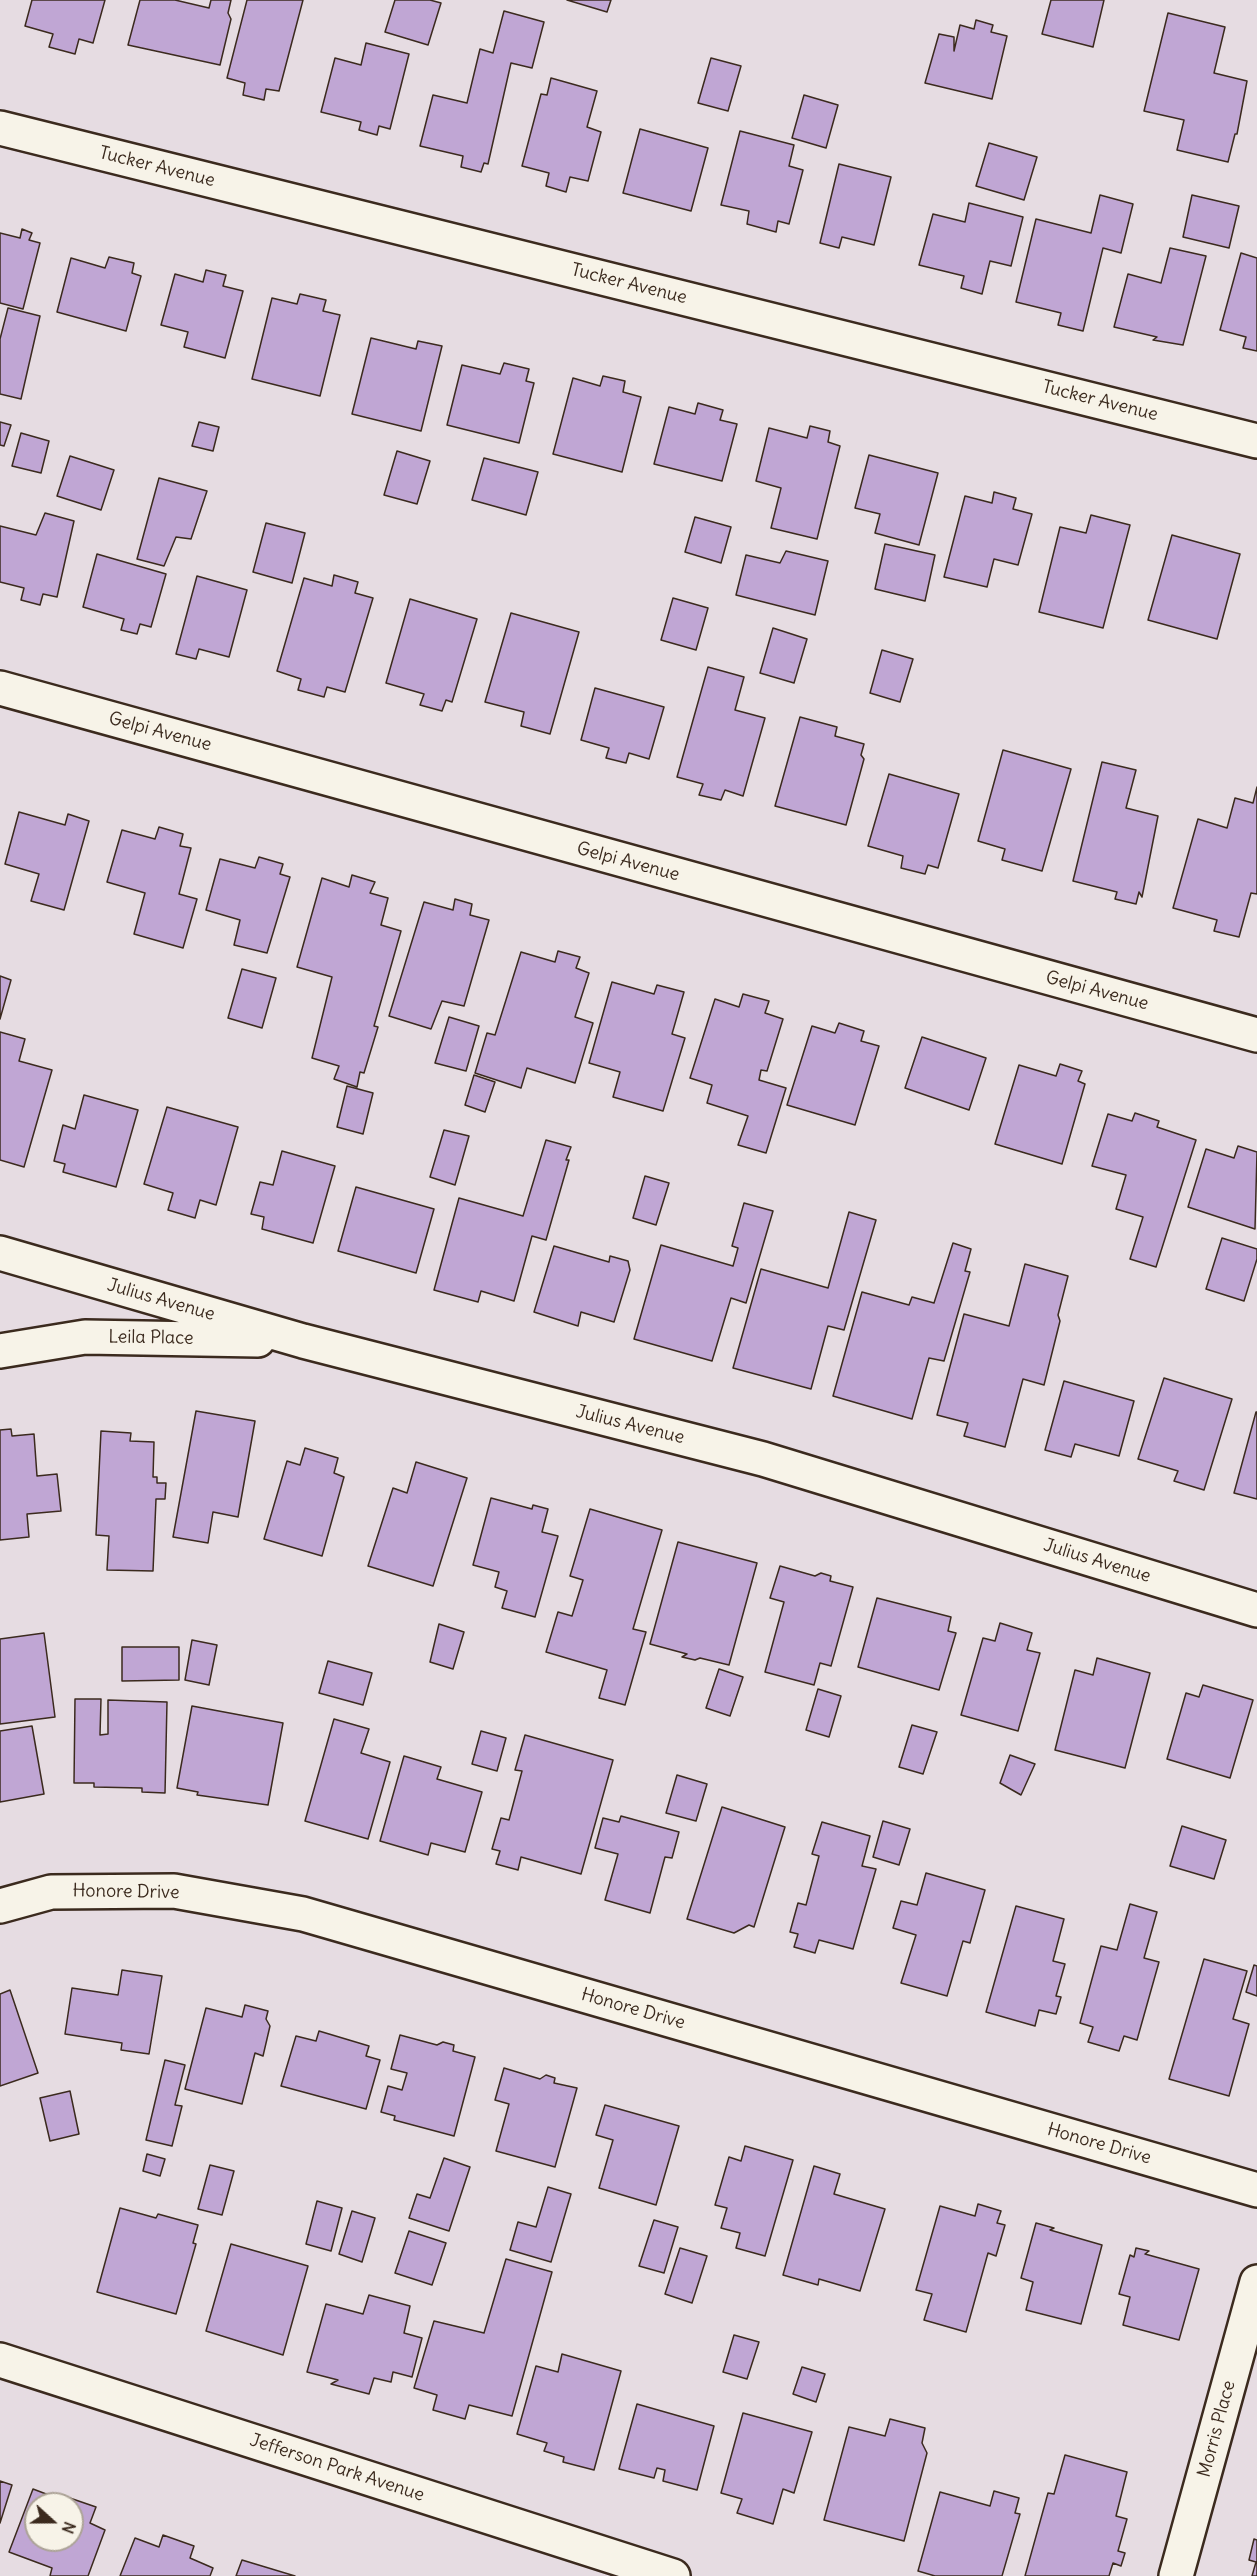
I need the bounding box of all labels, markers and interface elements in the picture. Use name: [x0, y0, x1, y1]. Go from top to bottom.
street label: Tucker Avenue: [97, 142, 217, 192]
street label: Tucker Avenue: [569, 259, 689, 309]
street label: Tucker Avenue: [1040, 376, 1160, 426]
street label: Gelpi Avenue: [106, 708, 214, 756]
street label: Gelpi Avenue: [574, 838, 682, 886]
street label: Gelpi Avenue: [1043, 967, 1151, 1015]
street label: Julius Avenue: [105, 1274, 217, 1326]
street label: Leila Place: [108, 1326, 194, 1350]
street label: Julius Avenue: [574, 1401, 686, 1449]
street label: Julius Avenue: [1041, 1534, 1153, 1588]
street label: Honore Drive: [72, 1880, 180, 1904]
street label: Honore Drive: [579, 1984, 687, 2034]
street label: Honore Drive: [1045, 2119, 1153, 2169]
street label: Morris Place: [1194, 2378, 1240, 2480]
street label: Jefferson Park Avenue: [247, 2430, 427, 2506]
north arrow: [24, 2492, 84, 2552]
text: N: [58, 2519, 80, 2536]

